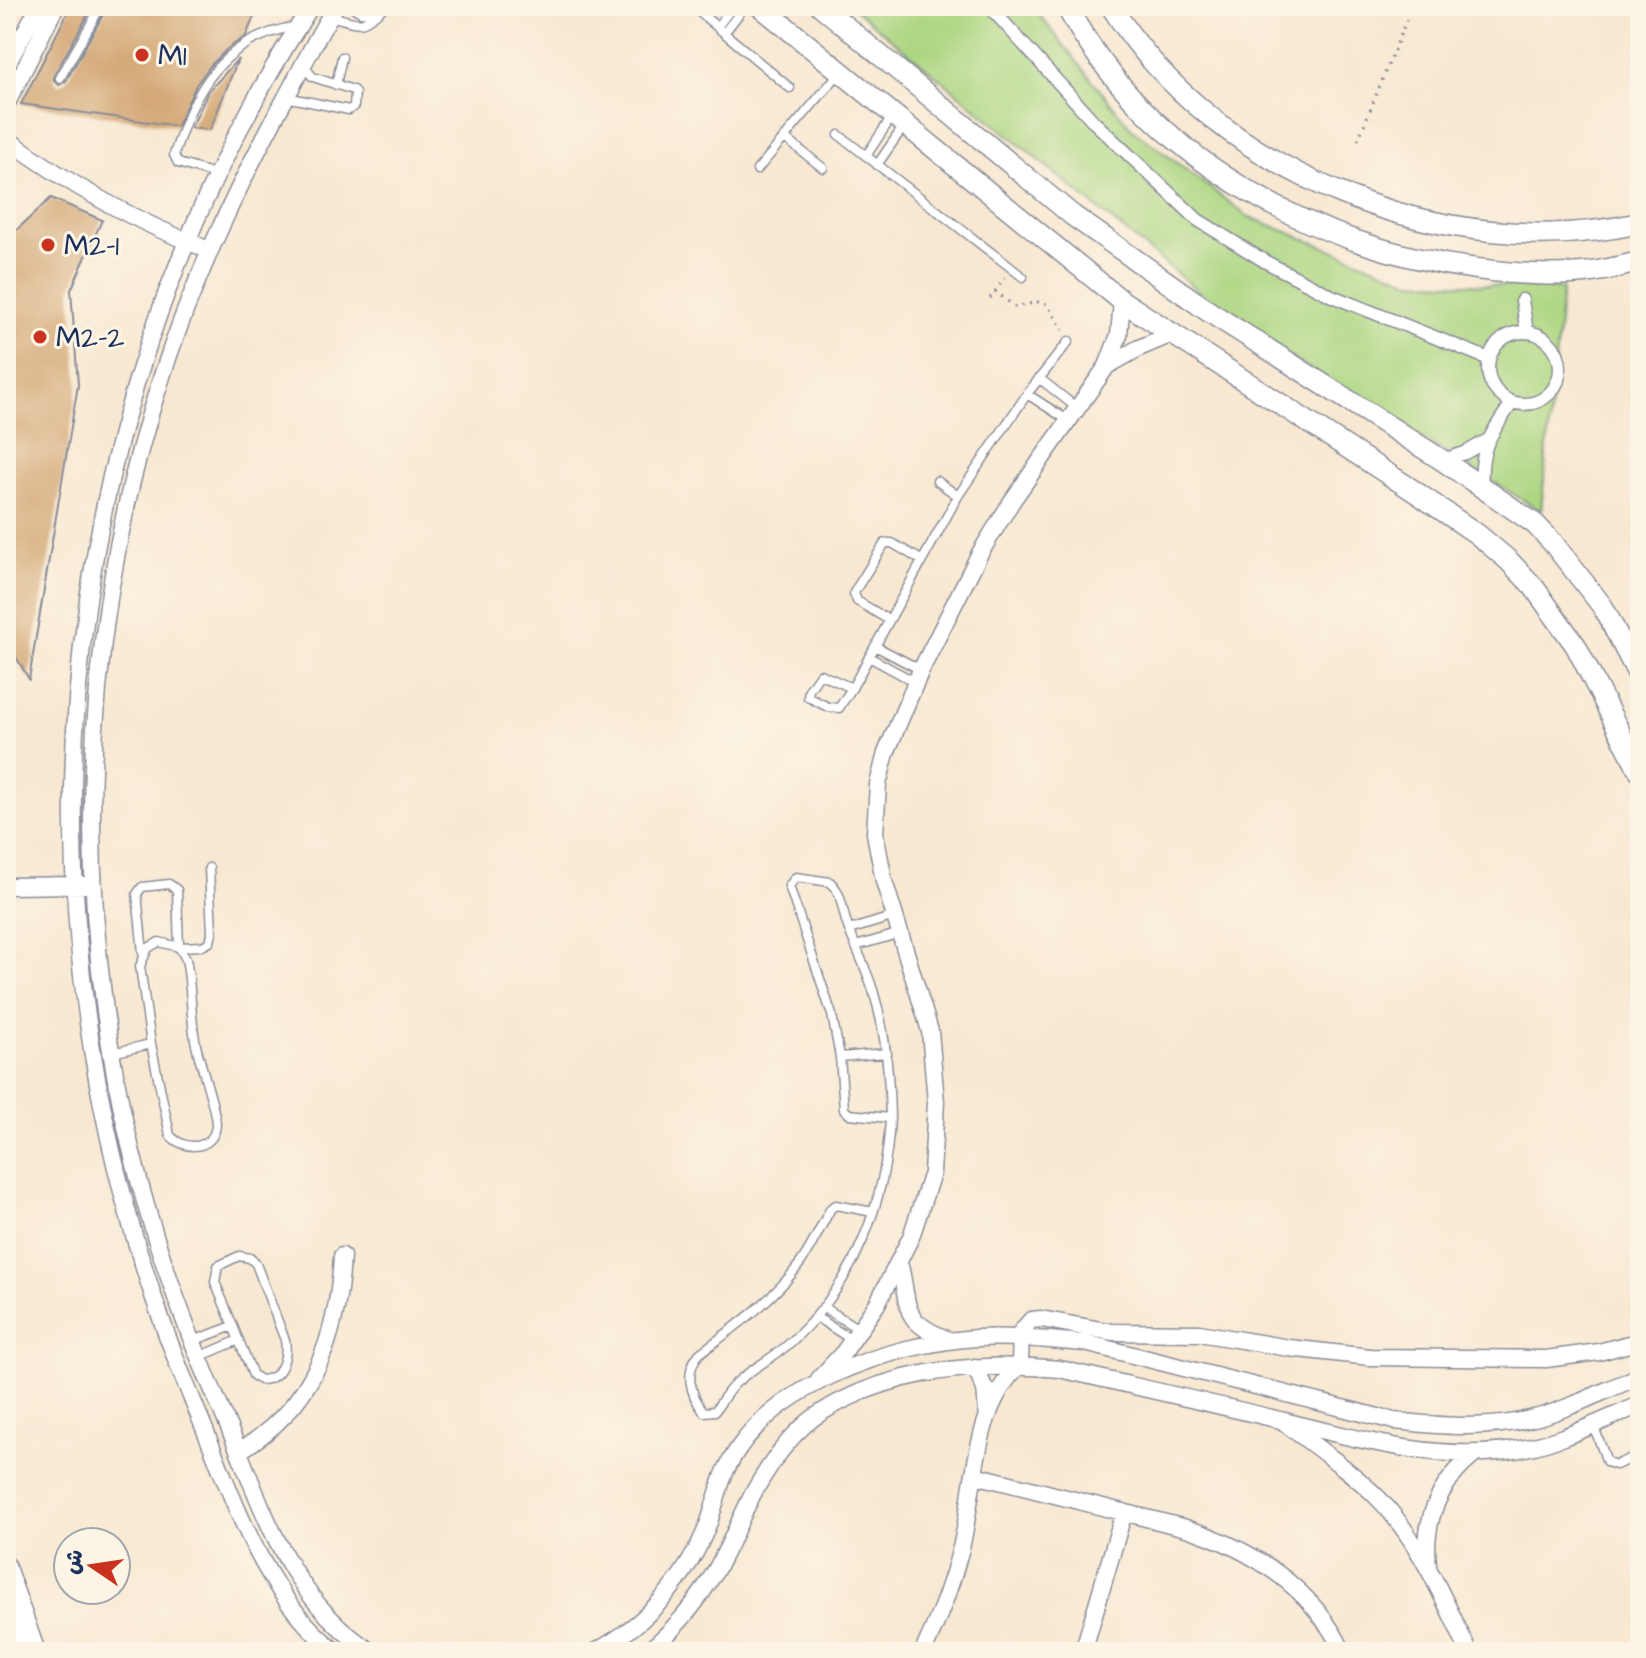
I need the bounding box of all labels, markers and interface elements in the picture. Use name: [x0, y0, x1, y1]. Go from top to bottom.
place label: M1: [158, 35, 187, 77]
marker: M1: [133, 46, 151, 64]
place label: M2-1: [64, 225, 119, 267]
marker: M2-1: [39, 236, 57, 254]
place label: M2-2: [56, 317, 124, 359]
marker: M2-2: [31, 328, 49, 346]
north arrow: [52, 1526, 132, 1606]
text: ش: [56, 1547, 92, 1577]

